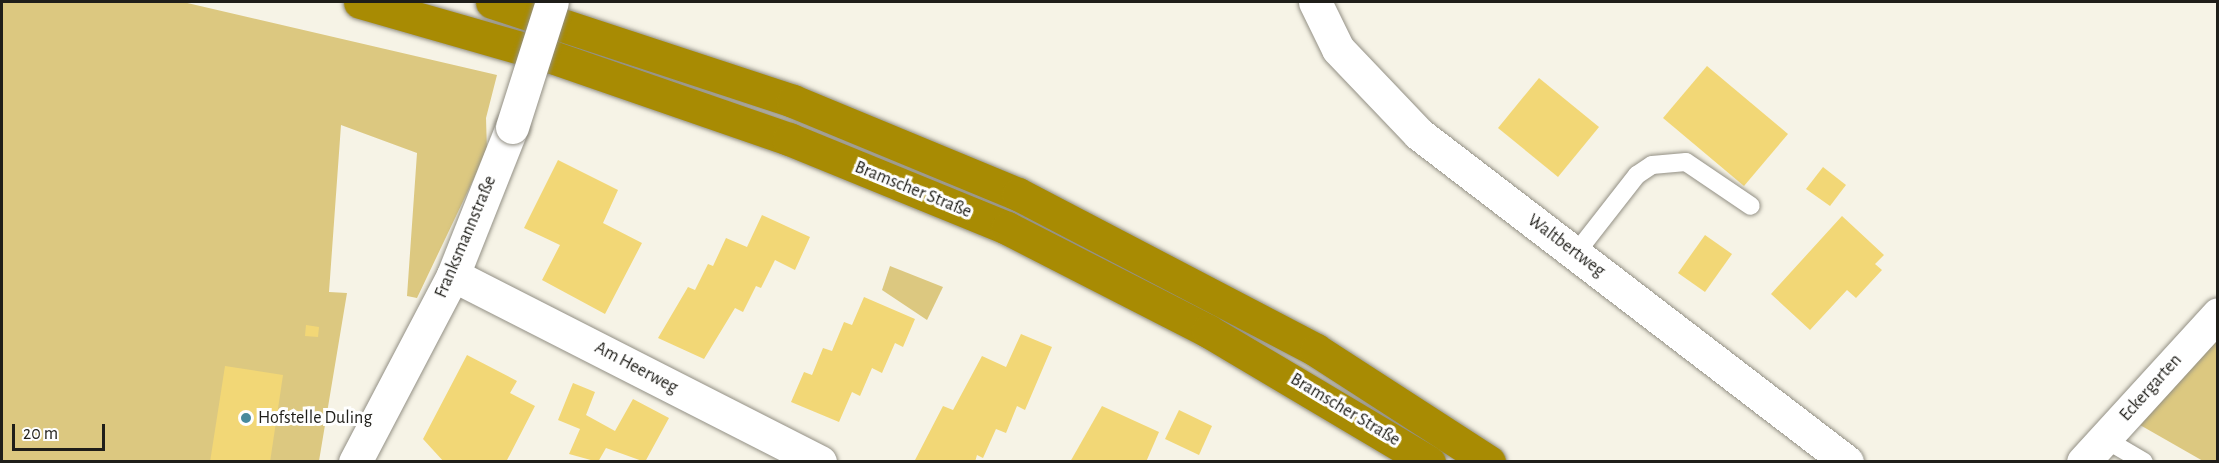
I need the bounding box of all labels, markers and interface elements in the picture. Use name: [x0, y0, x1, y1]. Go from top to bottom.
street label: Bramscher Straße: [851, 157, 975, 223]
street label: Franksmannstraße: [431, 173, 501, 301]
street label: Waltbertweg: [1523, 210, 1609, 282]
street label: Am Heerweg: [591, 337, 681, 399]
street label: Eckergarten: [2115, 350, 2187, 426]
street label: Bramscher Straße: [1286, 369, 1404, 451]
place label: Hofstelle Duling: [258, 407, 372, 429]
marker: Hofstelle Duling: [239, 411, 253, 425]
scale bar: [15, 412, 108, 450]
text: 20 m: [23, 425, 58, 443]

